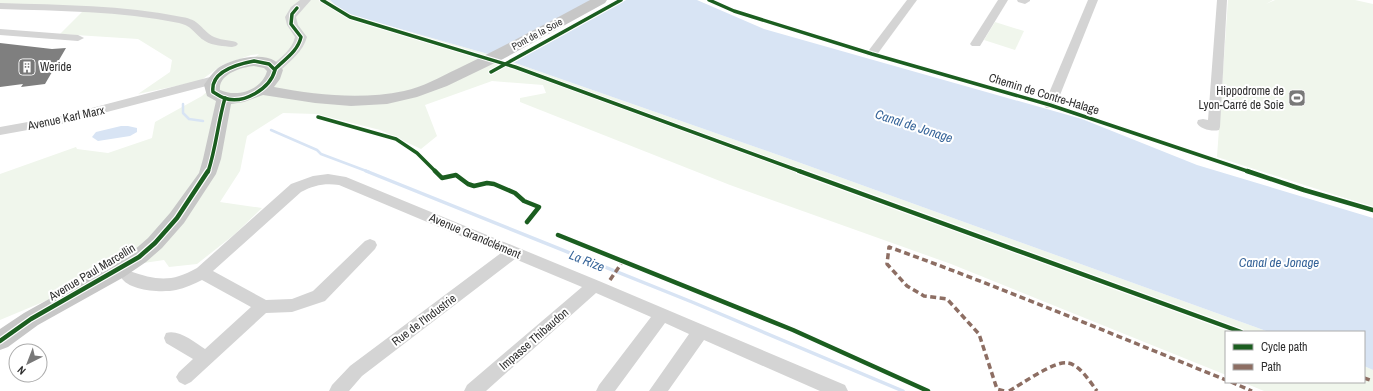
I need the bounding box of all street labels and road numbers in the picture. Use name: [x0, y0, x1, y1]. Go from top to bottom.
street label: Pont de la Soie: [509, 15, 565, 53]
street label: Chemin de Contre-Halage: [987, 70, 1101, 118]
street label: Avenue Karl Marx: [25, 102, 106, 134]
street label: Avenue Grandclément: [426, 209, 523, 263]
street label: Avenue Paul Marcellin: [45, 240, 138, 305]
street label: Rue de l'Industrie: [389, 290, 459, 350]
street label: Impasse Thibaudon: [496, 304, 572, 374]

